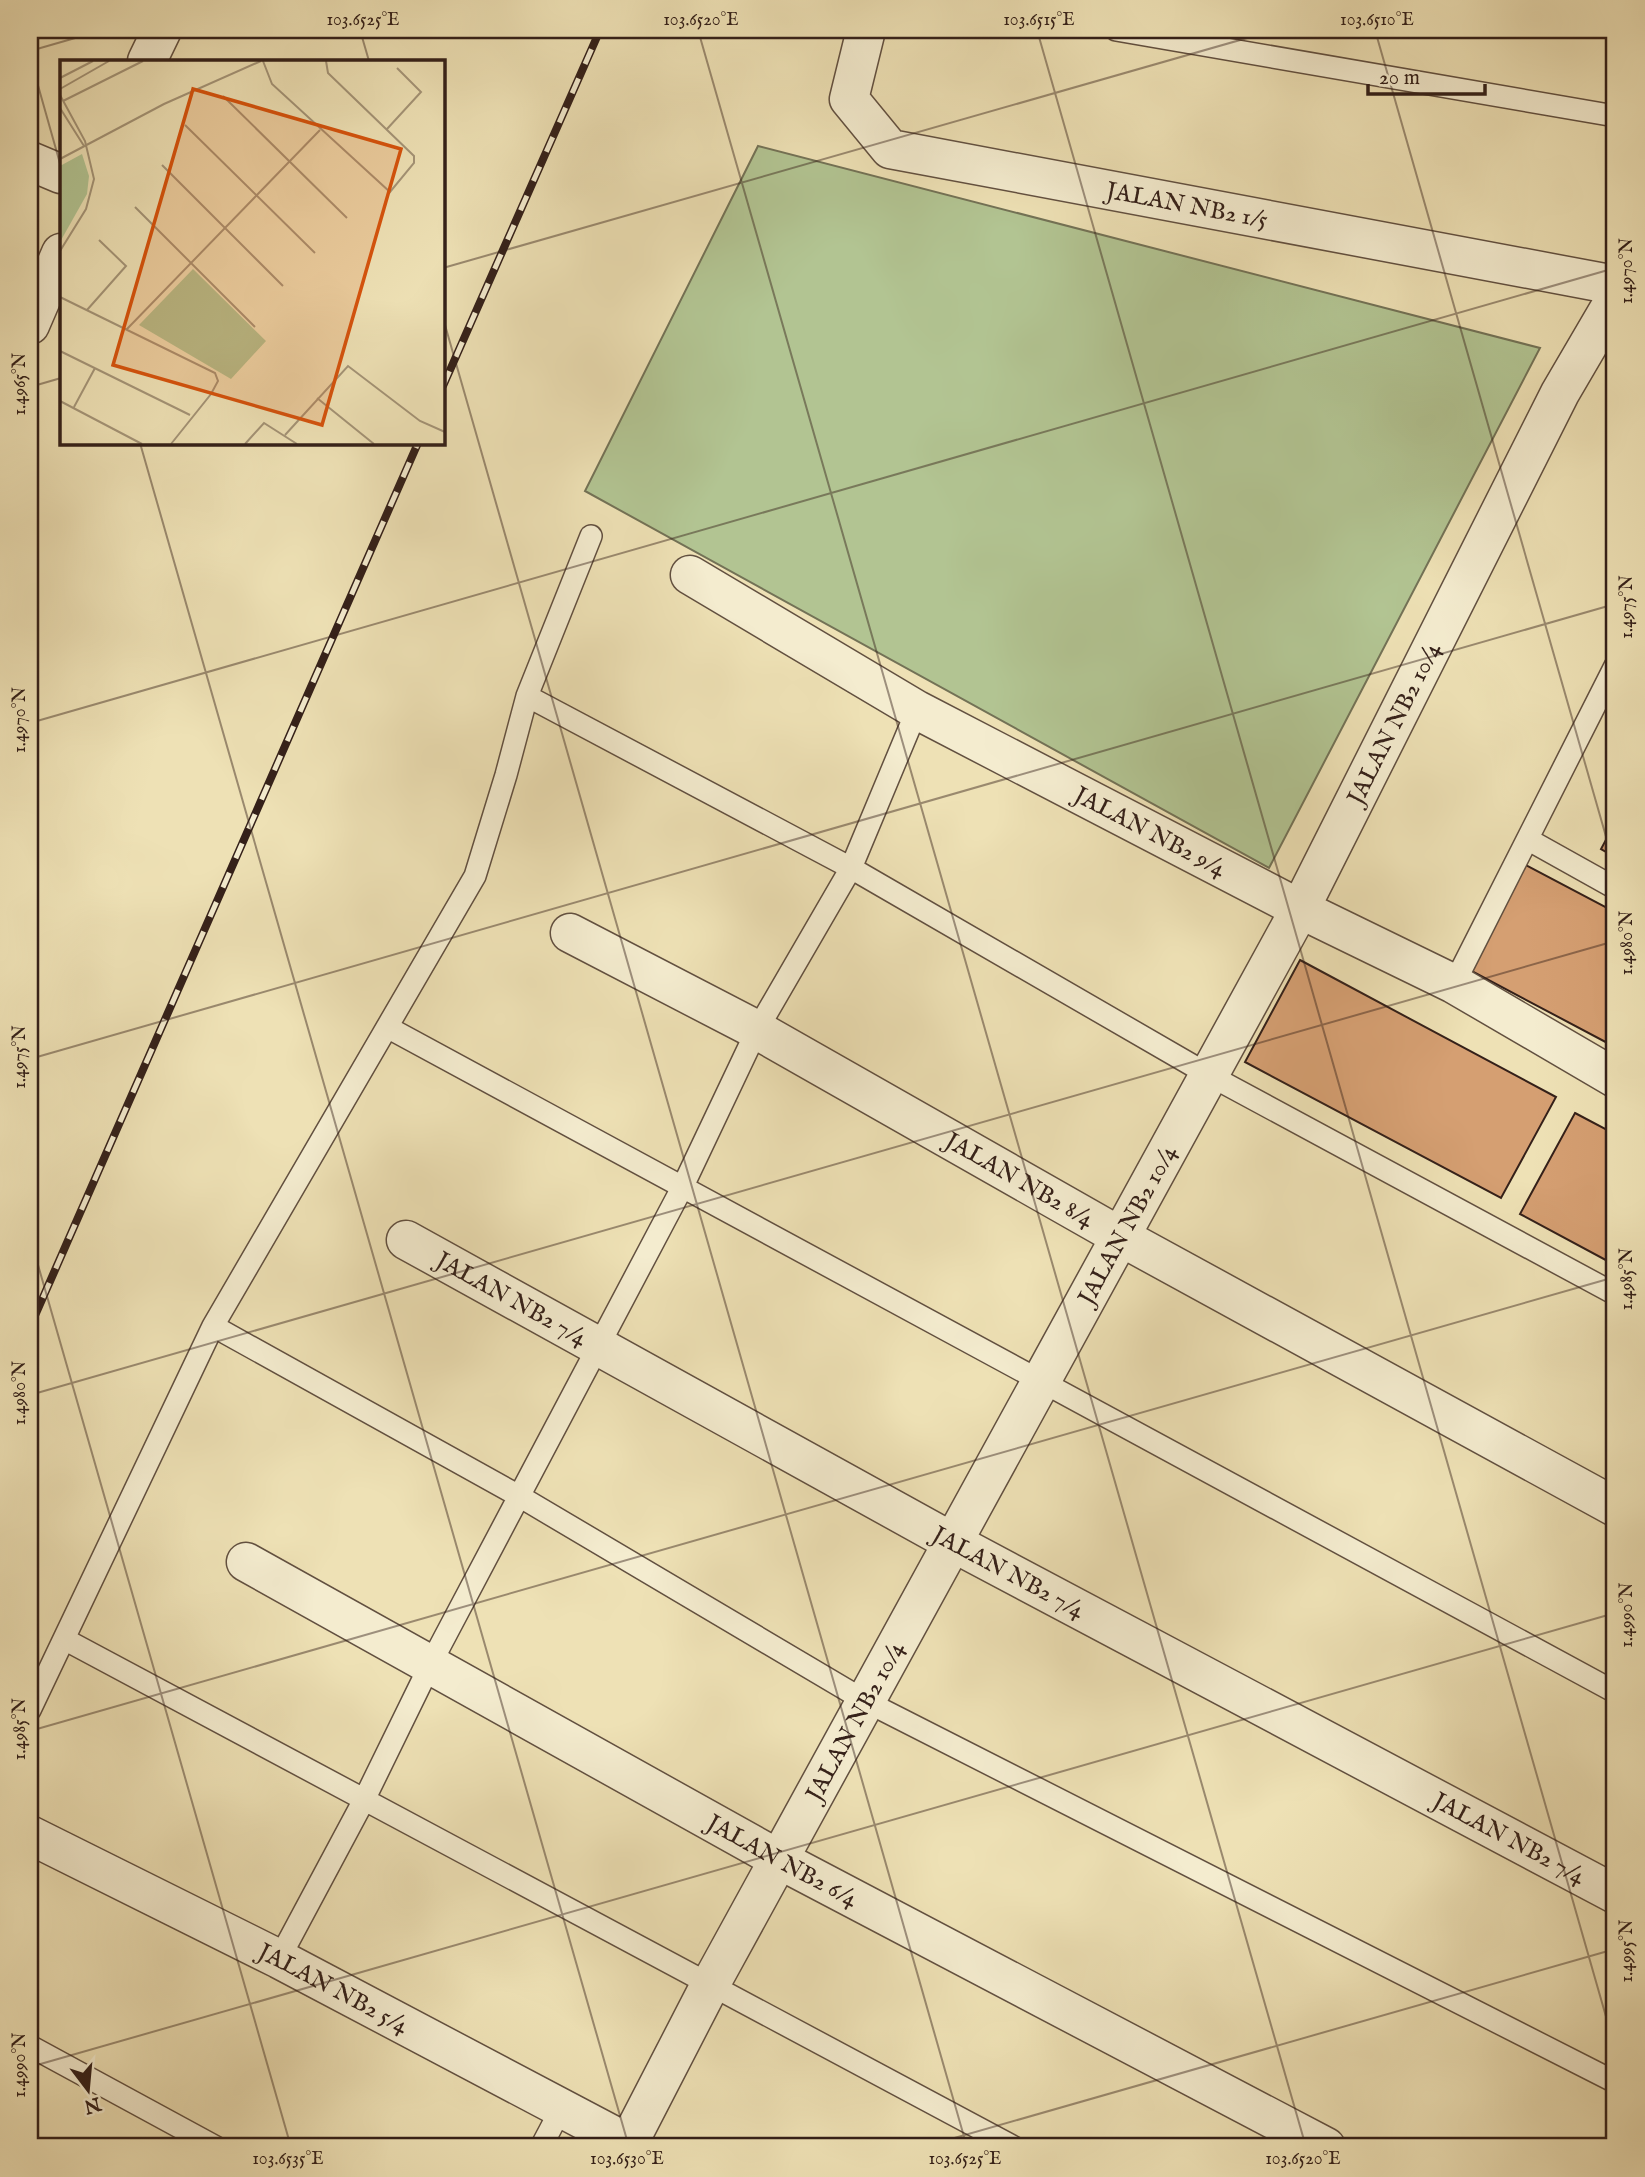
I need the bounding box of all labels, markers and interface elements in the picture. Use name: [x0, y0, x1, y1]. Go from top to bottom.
text: 103.6525°E: [326, 9, 400, 32]
text: 103.6520°E: [663, 9, 739, 32]
text: 103.6515°E: [1003, 9, 1075, 32]
text: 103.6510°E: [1340, 9, 1414, 32]
scale bar: [1368, 52, 1486, 96]
inset map: [60, 60, 444, 444]
text: 20 m: [1379, 65, 1420, 92]
street label: JALAN NB2 1/5: [1101, 175, 1270, 237]
text: 1.4970°N: [1616, 238, 1639, 304]
text: 1.4965°N: [9, 352, 32, 415]
text: 1.4975°N: [1616, 575, 1639, 639]
street label: JALAN NB2 10/4: [1340, 637, 1449, 813]
text: 1.4970°N: [9, 687, 32, 753]
street label: JALAN NB2 9/4: [1066, 779, 1231, 885]
text: 1.4980°N: [1616, 910, 1639, 975]
text: 1.4975°N: [9, 1025, 32, 1089]
street label: JALAN NB2 8/4: [936, 1125, 1099, 1235]
street label: JALAN NB2 10/4: [1070, 1140, 1185, 1313]
street label: JALAN NB2 7/4: [427, 1244, 592, 1354]
text: 1.4985°N: [1616, 1247, 1639, 1310]
text: 1.4980°N: [9, 1360, 32, 1425]
street label: JALAN NB2 7/4: [924, 1518, 1090, 1627]
text: 1.4990°N: [1616, 1582, 1639, 1648]
street label: JALAN NB2 10/4: [798, 1636, 912, 1810]
text: 1.4985°N: [9, 1697, 32, 1760]
street label: JALAN NB2 7/4: [1424, 1785, 1590, 1892]
street label: JALAN NB2 6/4: [698, 1807, 863, 1915]
text: 1.4995°N: [1616, 1919, 1639, 1983]
street label: JALAN NB2 5/4: [250, 1936, 414, 2042]
text: 1.4990°N: [9, 2032, 32, 2098]
north arrow: [52, 2054, 122, 2124]
text: N: [80, 2090, 104, 2118]
text: 103.6535°E: [252, 2148, 324, 2171]
text: 103.6530°E: [590, 2148, 664, 2171]
text: 103.6525°E: [928, 2148, 1002, 2171]
text: 103.6520°E: [1265, 2148, 1341, 2171]

